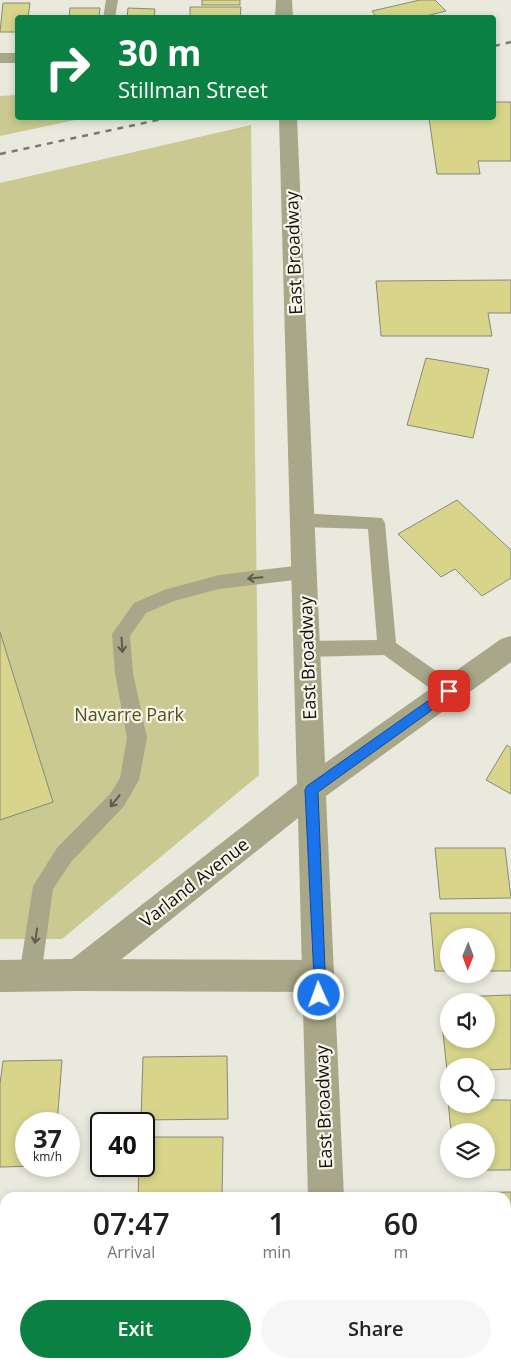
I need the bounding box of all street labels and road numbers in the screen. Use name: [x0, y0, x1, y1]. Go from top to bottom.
street label: East Broadway: [279, 190, 307, 315]
street label: East Broadway: [293, 595, 321, 720]
street label: Varland Avenue: [135, 832, 253, 932]
street label: East Broadway: [309, 1044, 337, 1169]

